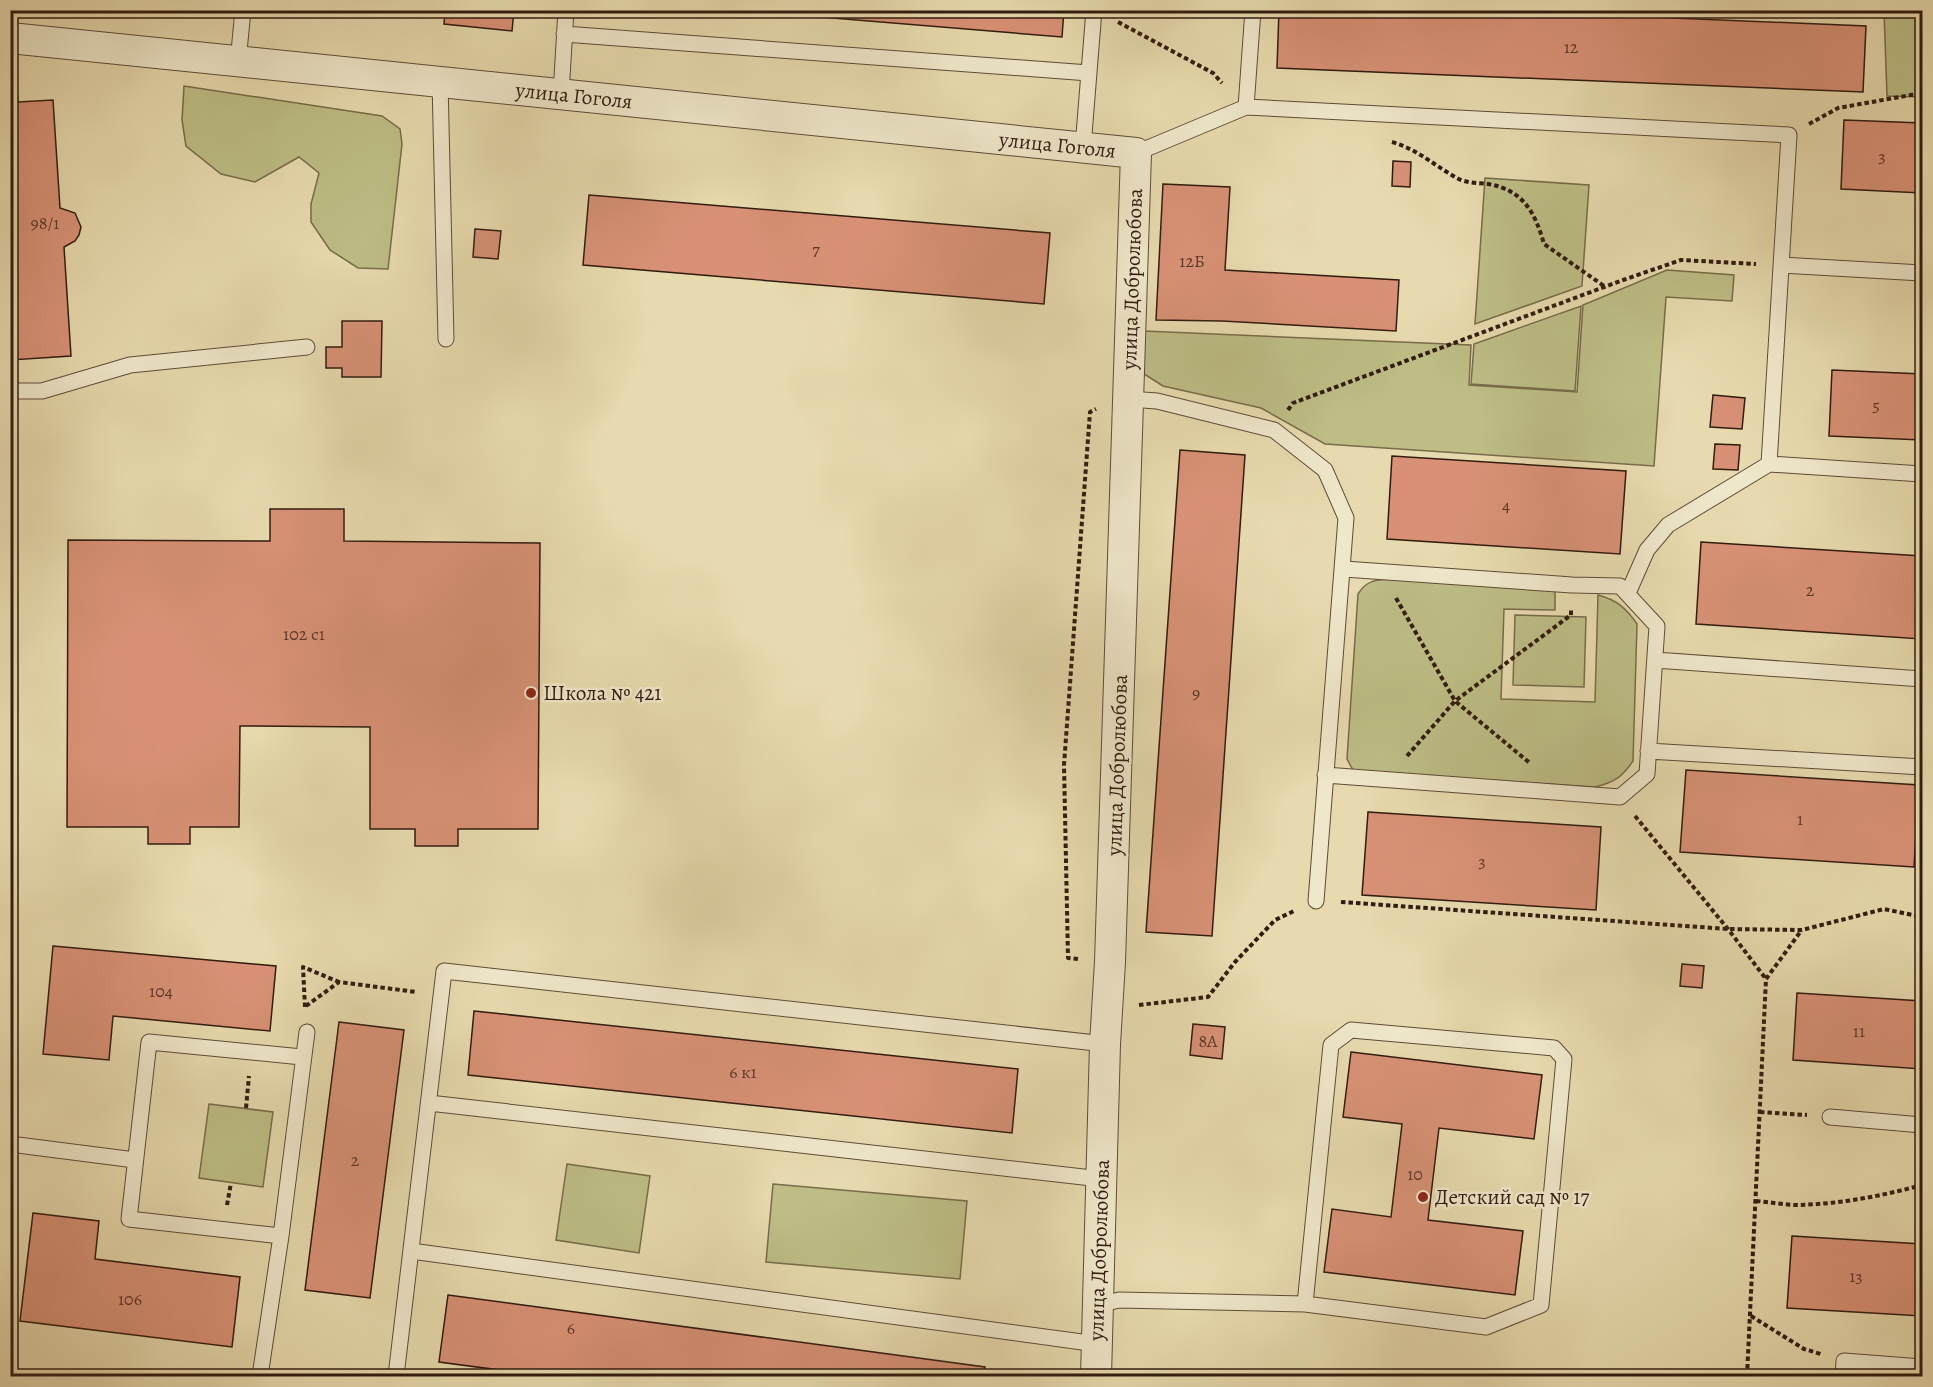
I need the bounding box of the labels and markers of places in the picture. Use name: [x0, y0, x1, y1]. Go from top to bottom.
place label: Школа № 421: [543, 679, 661, 707]
marker: Школа № 421: [524, 686, 538, 700]
place label: Детский сад № 17: [1435, 1183, 1589, 1211]
marker: Детский сад № 17: [1416, 1190, 1430, 1204]

